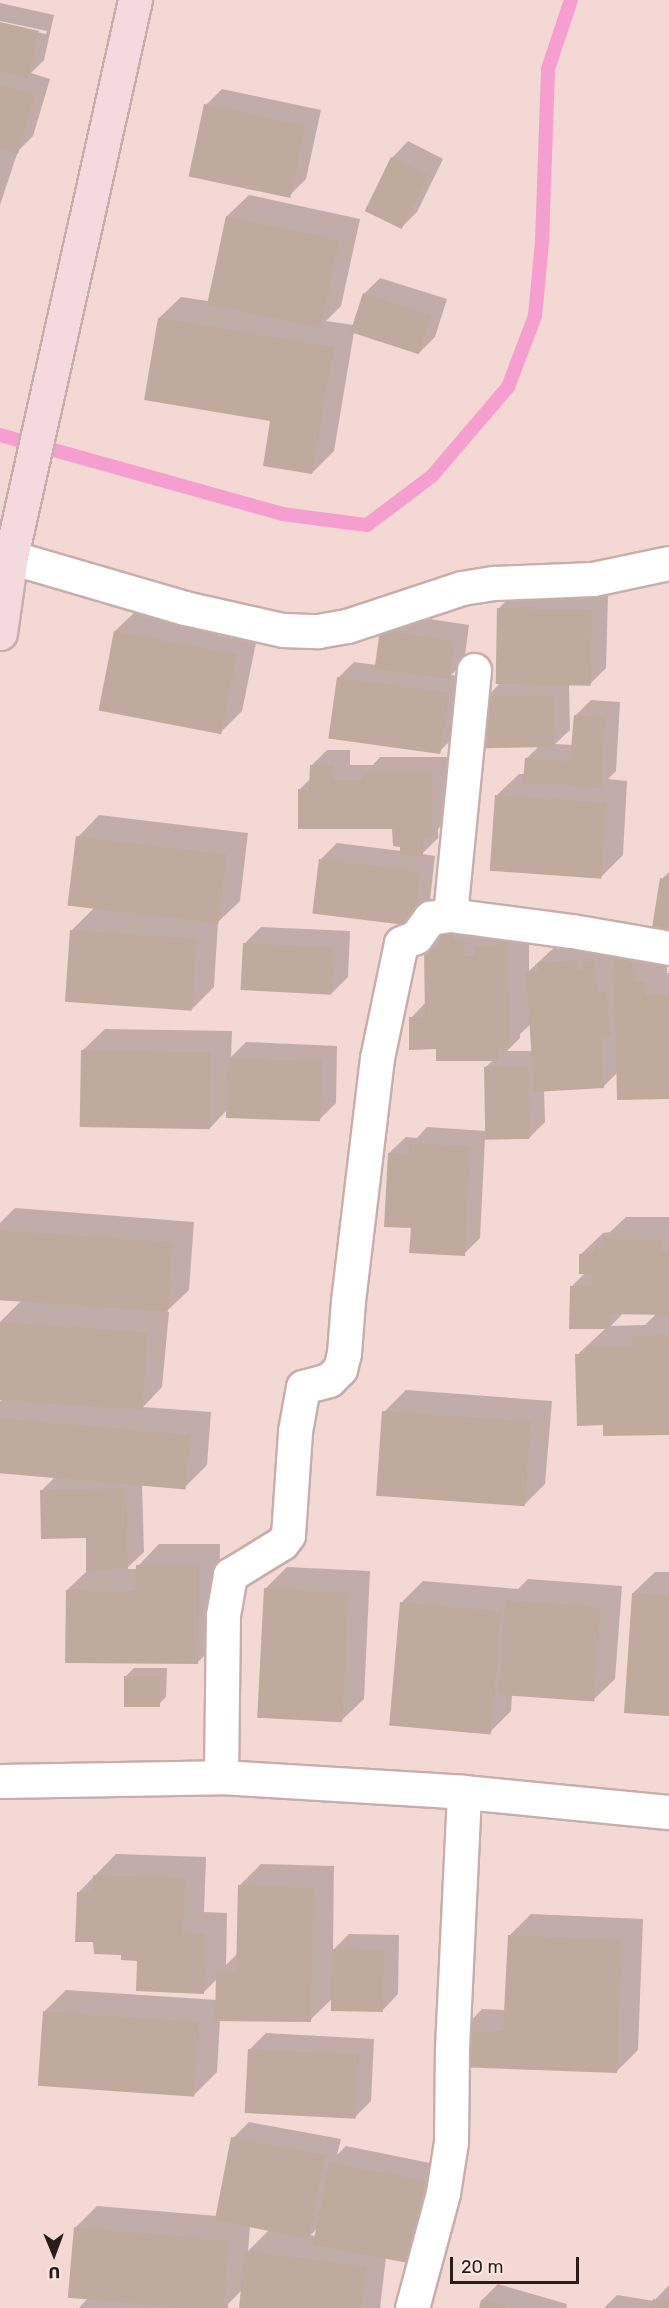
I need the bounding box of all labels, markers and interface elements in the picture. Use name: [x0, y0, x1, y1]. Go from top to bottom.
north arrow: [24, 2224, 84, 2284]
scale bar: [453, 2245, 582, 2283]
text: 20 m: [461, 2256, 503, 2278]
text: U: [48, 2263, 60, 2282]

